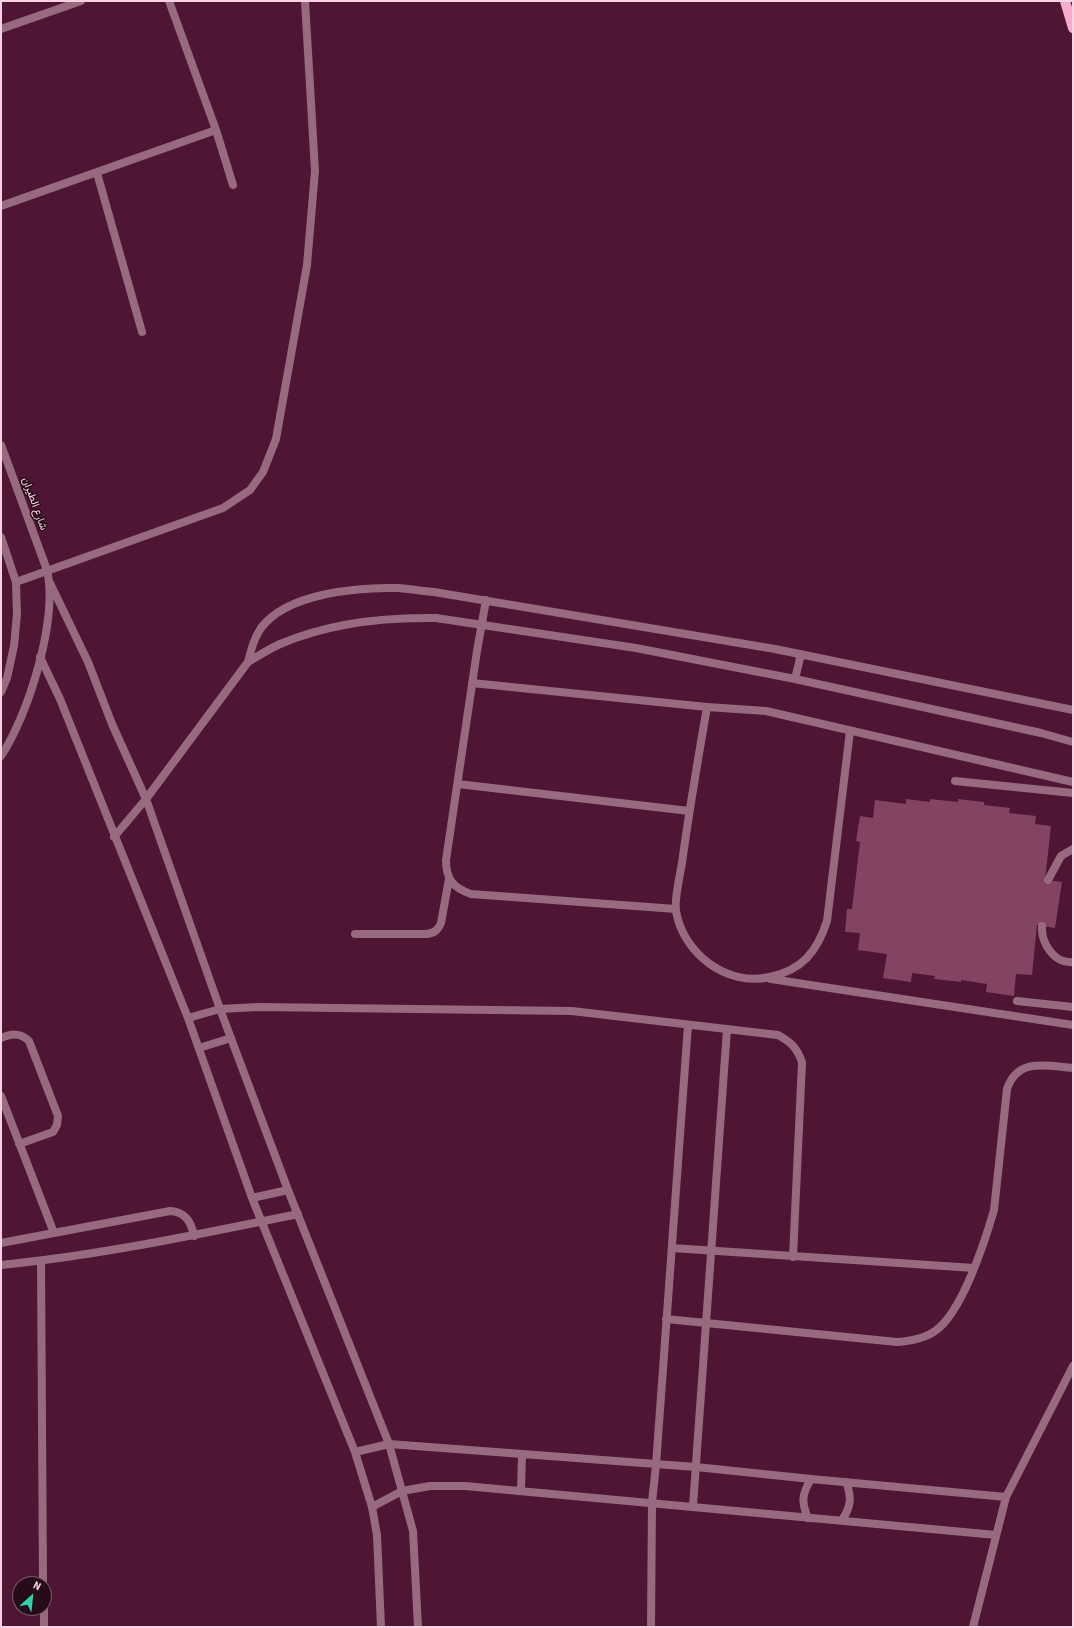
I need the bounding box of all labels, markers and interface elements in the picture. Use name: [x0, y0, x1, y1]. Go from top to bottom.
street label: شارع الطيران: [18, 476, 50, 532]
north arrow: [12, 1576, 52, 1616]
text: N: [31, 1577, 44, 1594]

